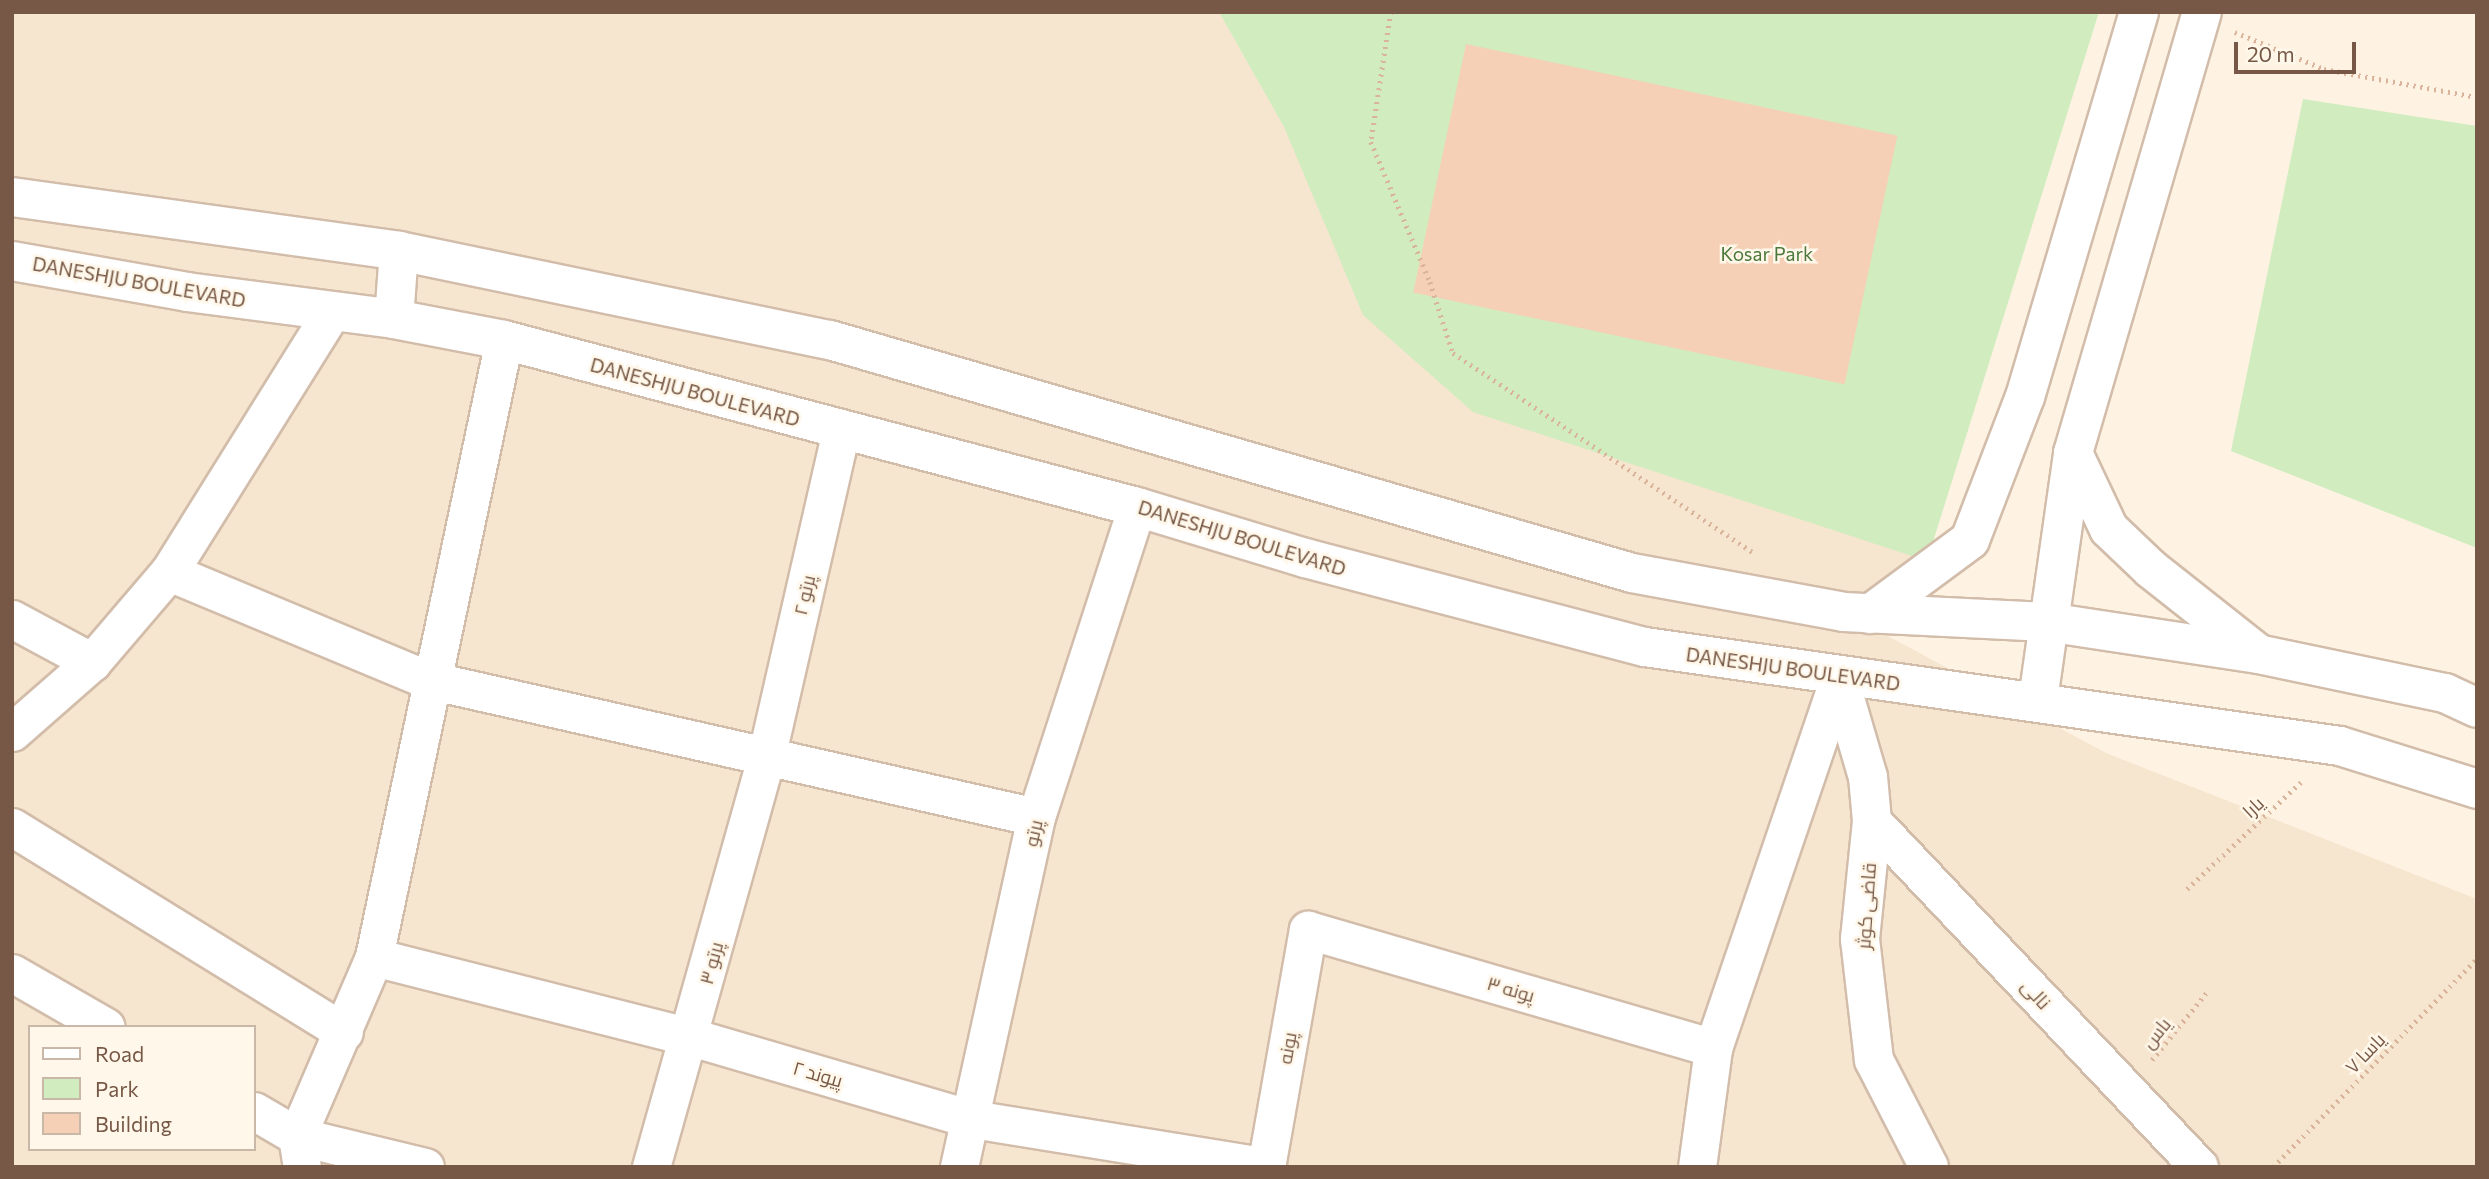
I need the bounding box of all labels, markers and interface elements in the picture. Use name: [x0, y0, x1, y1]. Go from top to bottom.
scale bar: [2237, 28, 2360, 72]
text: 20 m: [2247, 41, 2295, 66]
park label: Kosar Park: [1721, 243, 1813, 265]
street label: DANESHJU BOULEVARD: [31, 252, 247, 312]
street label: DANESHJU BOULEVARD: [588, 353, 802, 431]
street label: DANESHJU BOULEVARD: [1135, 496, 1349, 580]
street label: پرتو ۲: [788, 573, 820, 617]
street label: DANESHJU BOULEVARD: [1685, 643, 1901, 695]
street label: یارا: [2238, 792, 2268, 822]
street label: پرتو: [1019, 817, 1047, 849]
street label: قاضی کوثر: [1852, 862, 1880, 950]
street label: پرتو ۳: [694, 939, 728, 987]
street label: پونه ۳: [1485, 971, 1537, 1007]
street label: نالی: [2017, 974, 2055, 1014]
street label: یاس: [2137, 1013, 2175, 1053]
legend: [28, 1025, 256, 1151]
street label: یاسا ۷: [2340, 1028, 2390, 1078]
street label: پونه: [1273, 1030, 1301, 1066]
text: Road: [95, 1041, 144, 1066]
street label: پیوند ۲: [791, 1056, 845, 1092]
text: Park: [95, 1076, 139, 1101]
text: Building: [95, 1111, 172, 1136]

